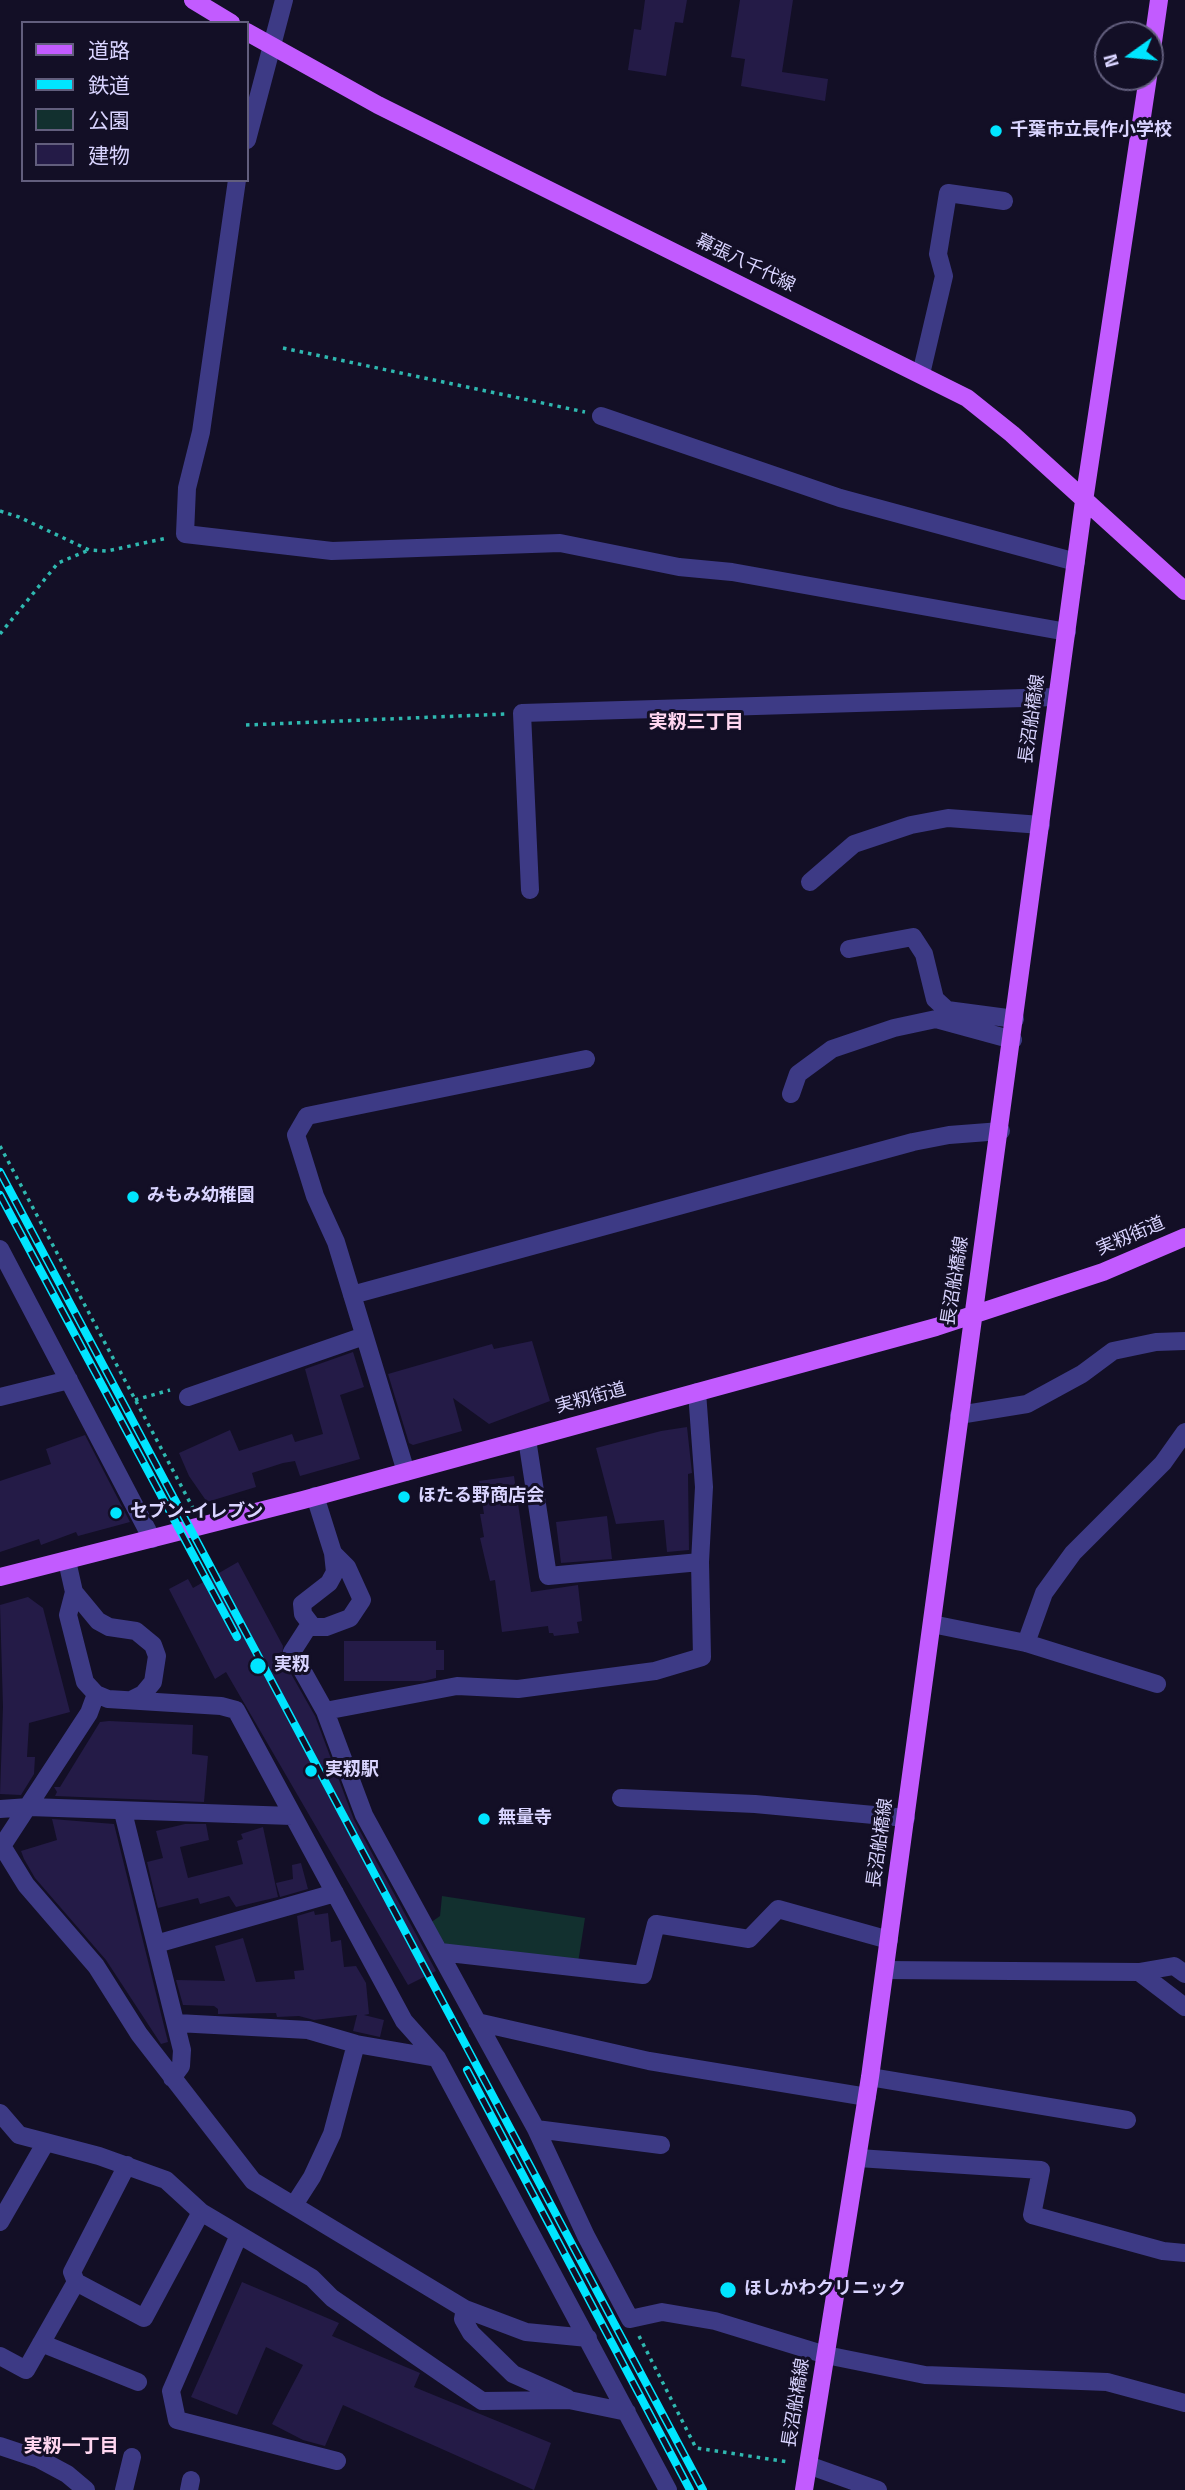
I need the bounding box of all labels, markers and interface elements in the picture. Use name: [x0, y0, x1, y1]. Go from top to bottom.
legend: [21, 21, 248, 182]
north arrow: [1094, 21, 1164, 91]
text: 道路: [88, 34, 130, 66]
text: N: [1094, 51, 1126, 71]
text: 鉄道: [88, 69, 130, 101]
text: 公園: [88, 104, 130, 136]
place label: 千葉市立長作小学校: [1010, 120, 1172, 142]
marker: 千葉市立長作小学校: [988, 123, 1004, 139]
text: 建物: [88, 139, 130, 171]
street label: 幕張八千代線: [692, 231, 798, 297]
street label: 長沼船橋線: [1016, 673, 1050, 765]
district label: 実籾三丁目: [649, 712, 743, 734]
place label: みもみ幼稚園: [147, 1186, 255, 1208]
marker: みもみ幼稚園: [125, 1189, 141, 1205]
street label: 実籾街道: [1094, 1213, 1168, 1261]
street label: 長沼船橋線: [938, 1235, 974, 1327]
street label: 実籾街道: [553, 1379, 629, 1419]
place label: ほたる野商店会: [418, 1486, 544, 1508]
marker: ほたる野商店会: [396, 1489, 412, 1505]
place label: セブン-イレブン: [130, 1502, 263, 1524]
marker: セブン-イレブン: [108, 1505, 124, 1521]
place label: 実籾: [274, 1655, 310, 1677]
marker: 実籾: [248, 1656, 268, 1676]
place label: 実籾駅: [325, 1760, 379, 1782]
marker: 実籾駅: [303, 1763, 319, 1779]
street label: 長沼船橋線: [864, 1797, 898, 1889]
place label: 無量寺: [498, 1808, 552, 1830]
marker: 無量寺: [476, 1811, 492, 1827]
place label: ほしかわクリニック: [744, 2279, 906, 2301]
marker: ほしかわクリニック: [718, 2280, 738, 2300]
street label: 長沼船橋線: [779, 2357, 815, 2449]
district label: 実籾一丁目: [24, 2436, 118, 2458]

